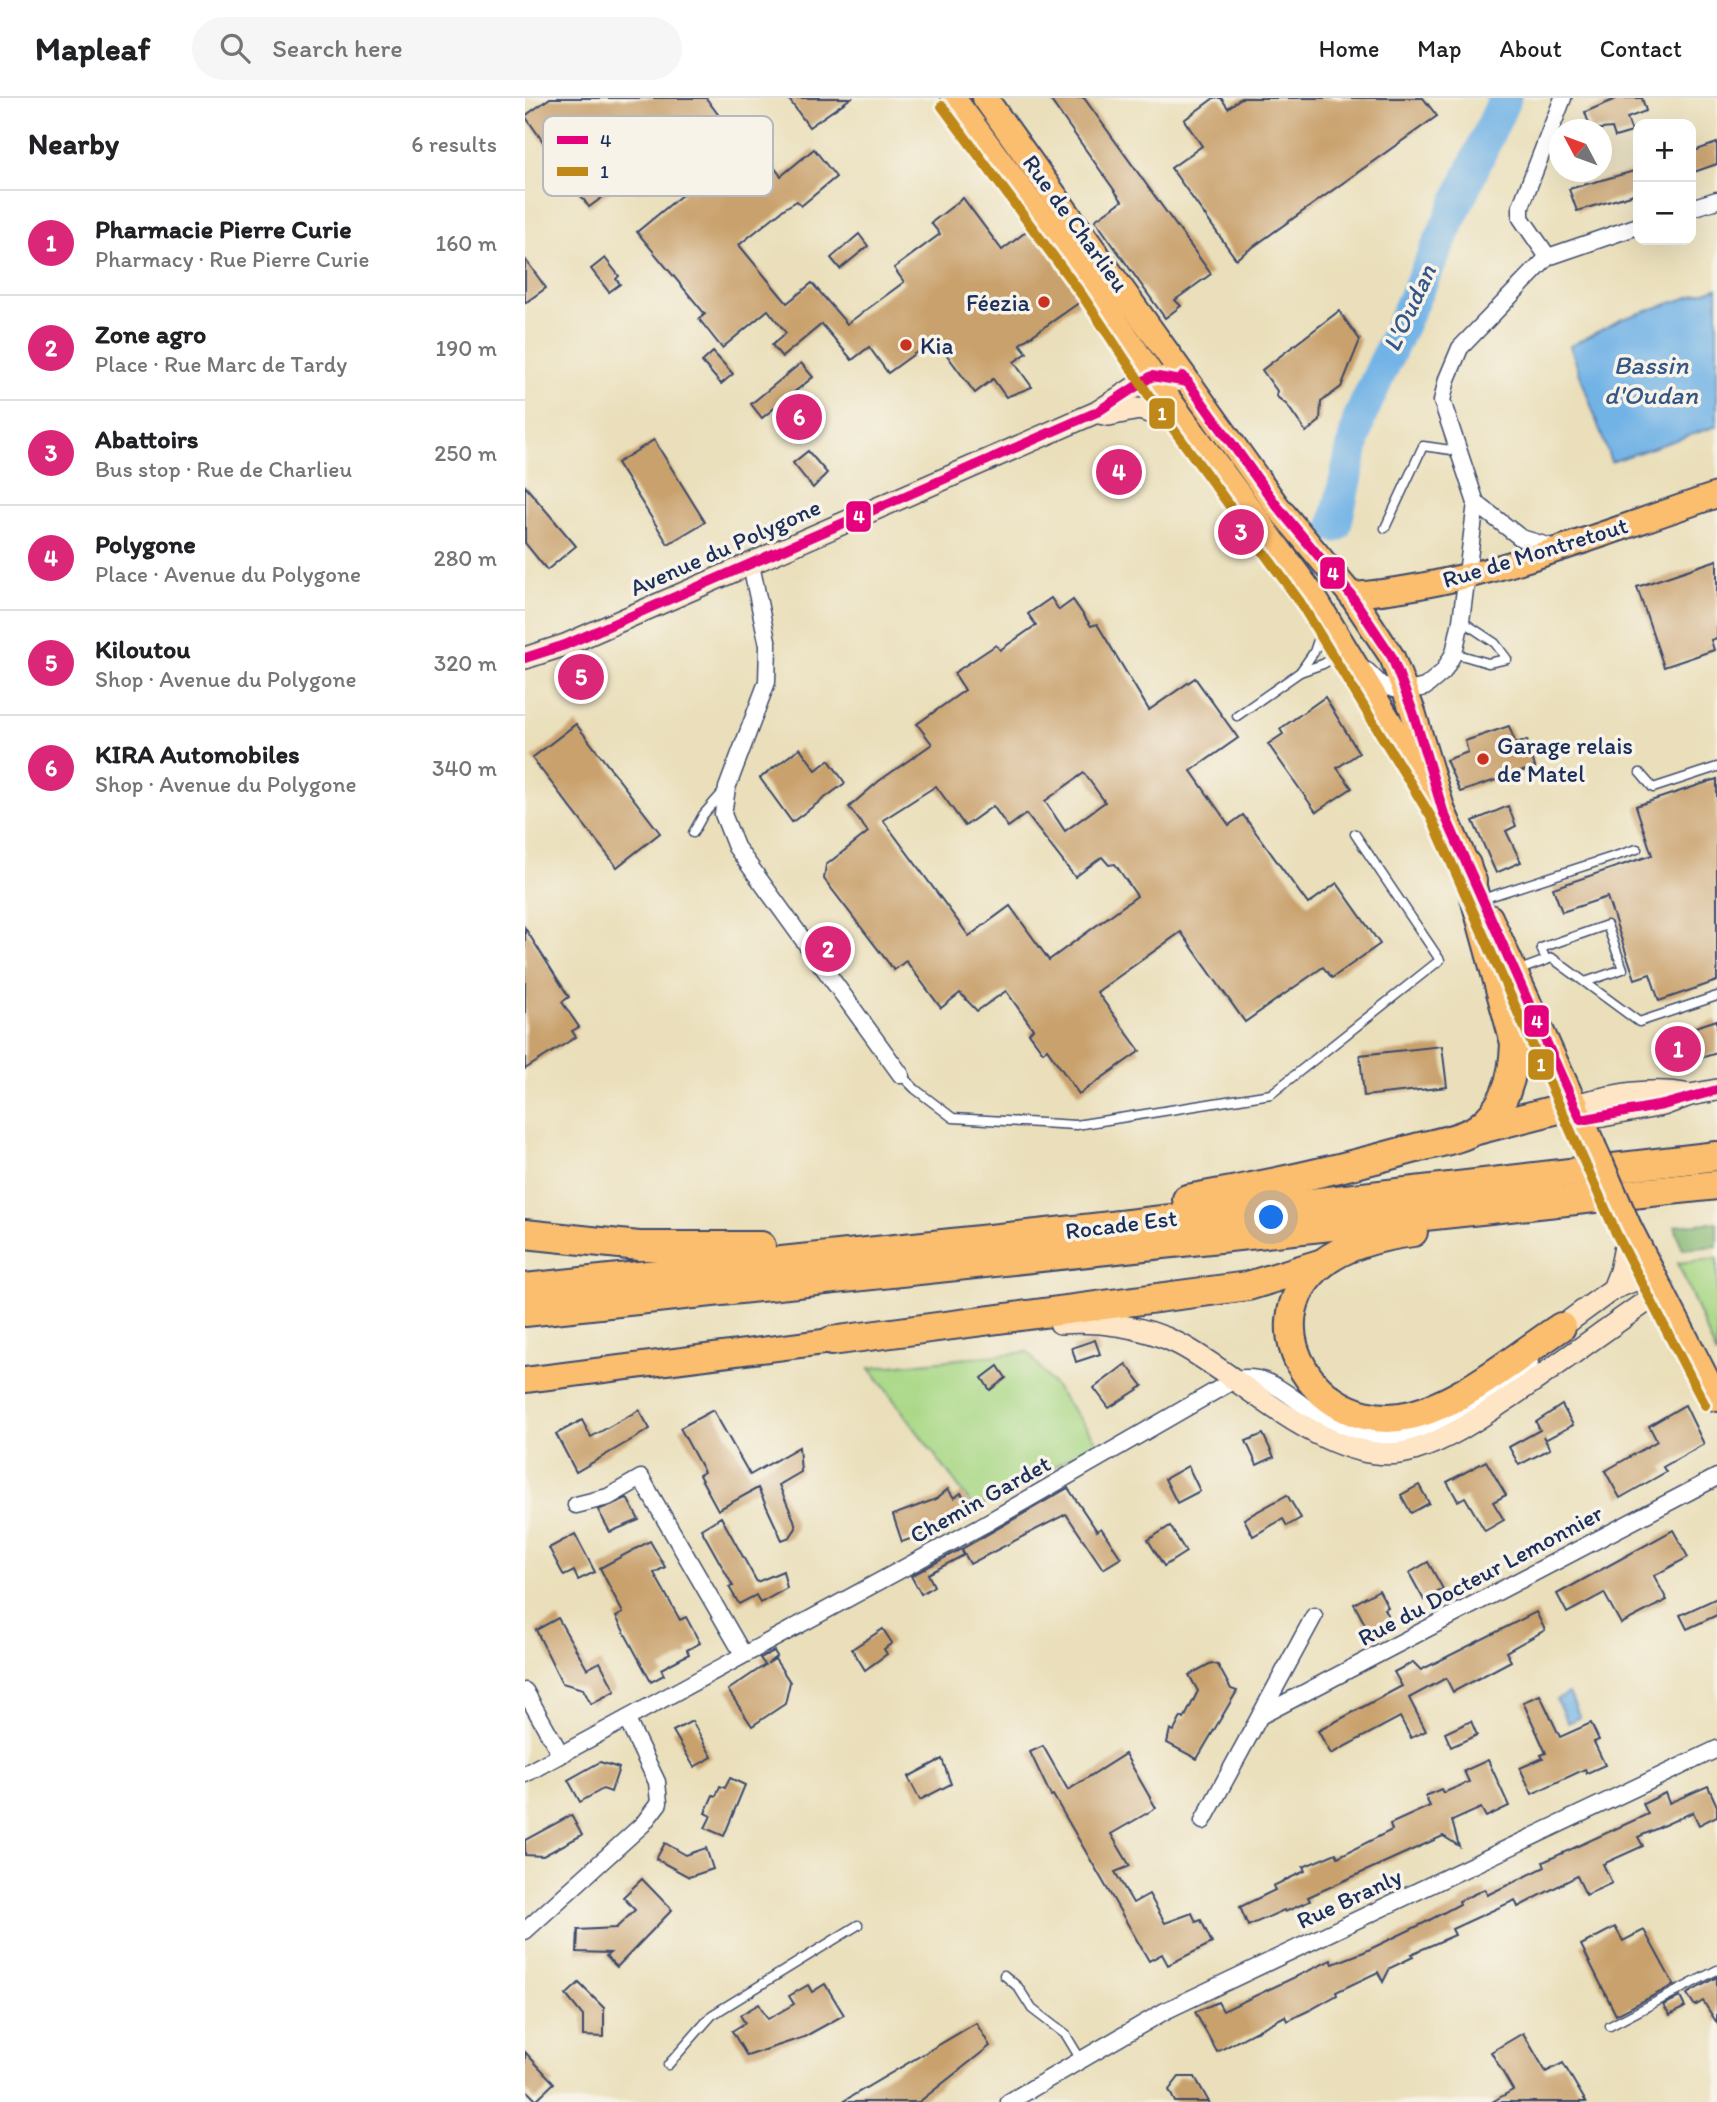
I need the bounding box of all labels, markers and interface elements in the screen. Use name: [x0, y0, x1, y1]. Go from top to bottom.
search box: [192, 17, 682, 80]
text: Mapleaf: [35, 29, 150, 68]
icon: search: [216, 29, 254, 67]
text: Search here: [272, 32, 403, 64]
text: Home: [1319, 34, 1379, 63]
text: Map: [1417, 34, 1461, 63]
text: About: [1499, 34, 1562, 63]
text: Contact: [1600, 34, 1682, 63]
legend: [543, 116, 773, 196]
north arrow: [1549, 119, 1612, 182]
map controls: [1633, 119, 1696, 245]
button: +: [1633, 119, 1696, 182]
text: Nearby: [28, 125, 119, 162]
text: 4: [600, 129, 611, 152]
text: 6 results: [411, 130, 497, 158]
street label: Rue de Charlieu: [1017, 149, 1135, 297]
text: 1: [600, 160, 609, 183]
button: −: [1633, 182, 1696, 245]
text: Pharmacie Pierre Curie: [95, 213, 352, 245]
text: 1: [46, 229, 56, 257]
text: 160 m: [435, 229, 497, 257]
text: Pharmacy · Rue Pierre Curie: [95, 245, 369, 273]
water label: L'Oudan: [1375, 259, 1443, 357]
place label: Féezia: [966, 288, 1031, 317]
marker: Féezia: [1036, 294, 1052, 310]
text: Zone agro: [95, 318, 206, 350]
place label: Kia: [920, 331, 953, 360]
text: 2: [45, 334, 57, 362]
text: 190 m: [436, 334, 497, 362]
marker: Kia: [898, 337, 914, 353]
water label: Bassin d'Oudan: [1604, 349, 1698, 411]
text: Place · Rue Marc de Tardy: [95, 350, 347, 378]
pin: 6: [776, 391, 822, 443]
line badge: 1: [1148, 397, 1176, 430]
text: 1: [1158, 402, 1167, 425]
text: Abattoirs: [95, 423, 199, 455]
text: 3: [45, 439, 57, 467]
text: 250 m: [434, 439, 497, 467]
pin: 4: [1096, 446, 1142, 498]
text: Bus stop · Rue de Charlieu: [95, 455, 352, 483]
street label: Avenue du Polygone: [625, 492, 825, 602]
line badge: 4: [845, 500, 872, 533]
text: 4: [853, 505, 865, 528]
pin: 3: [1218, 506, 1264, 558]
street label: Rue de Montretout: [1439, 510, 1631, 594]
text: Polygone: [95, 528, 196, 560]
text: 4: [44, 544, 58, 572]
text: 280 m: [434, 544, 497, 572]
line badge: 4: [1319, 556, 1346, 590]
text: Place · Avenue du Polygone: [95, 560, 361, 588]
text: 4: [1327, 562, 1339, 585]
text: Kiloutou: [95, 633, 191, 665]
text: 5: [45, 649, 57, 677]
text: 320 m: [434, 649, 497, 677]
pin: 5: [558, 651, 604, 703]
text: Shop · Avenue du Polygone: [95, 665, 356, 693]
place label: Garage relais de Matel: [1497, 731, 1633, 788]
text: KIRA Automobiles: [95, 738, 300, 770]
marker: Garage relais de Matel: [1475, 751, 1491, 767]
text: 6: [45, 754, 57, 782]
text: 340 m: [432, 754, 497, 782]
text: Shop · Avenue du Polygone: [95, 770, 356, 798]
pin: 2: [805, 923, 851, 975]
line badge: 4: [1523, 1004, 1550, 1038]
text: 4: [1531, 1010, 1543, 1033]
pin: 1: [1655, 1023, 1701, 1075]
line badge: 1: [1527, 1048, 1555, 1081]
text: 1: [1537, 1053, 1546, 1076]
your location: [1254, 1200, 1288, 1234]
street label: Rocade Est: [1063, 1203, 1179, 1245]
street label: Chemin Gardet: [905, 1448, 1055, 1550]
street label: Rue du Docteur Lemonnier: [1353, 1498, 1607, 1652]
street label: Rue Branly: [1292, 1861, 1406, 1935]

